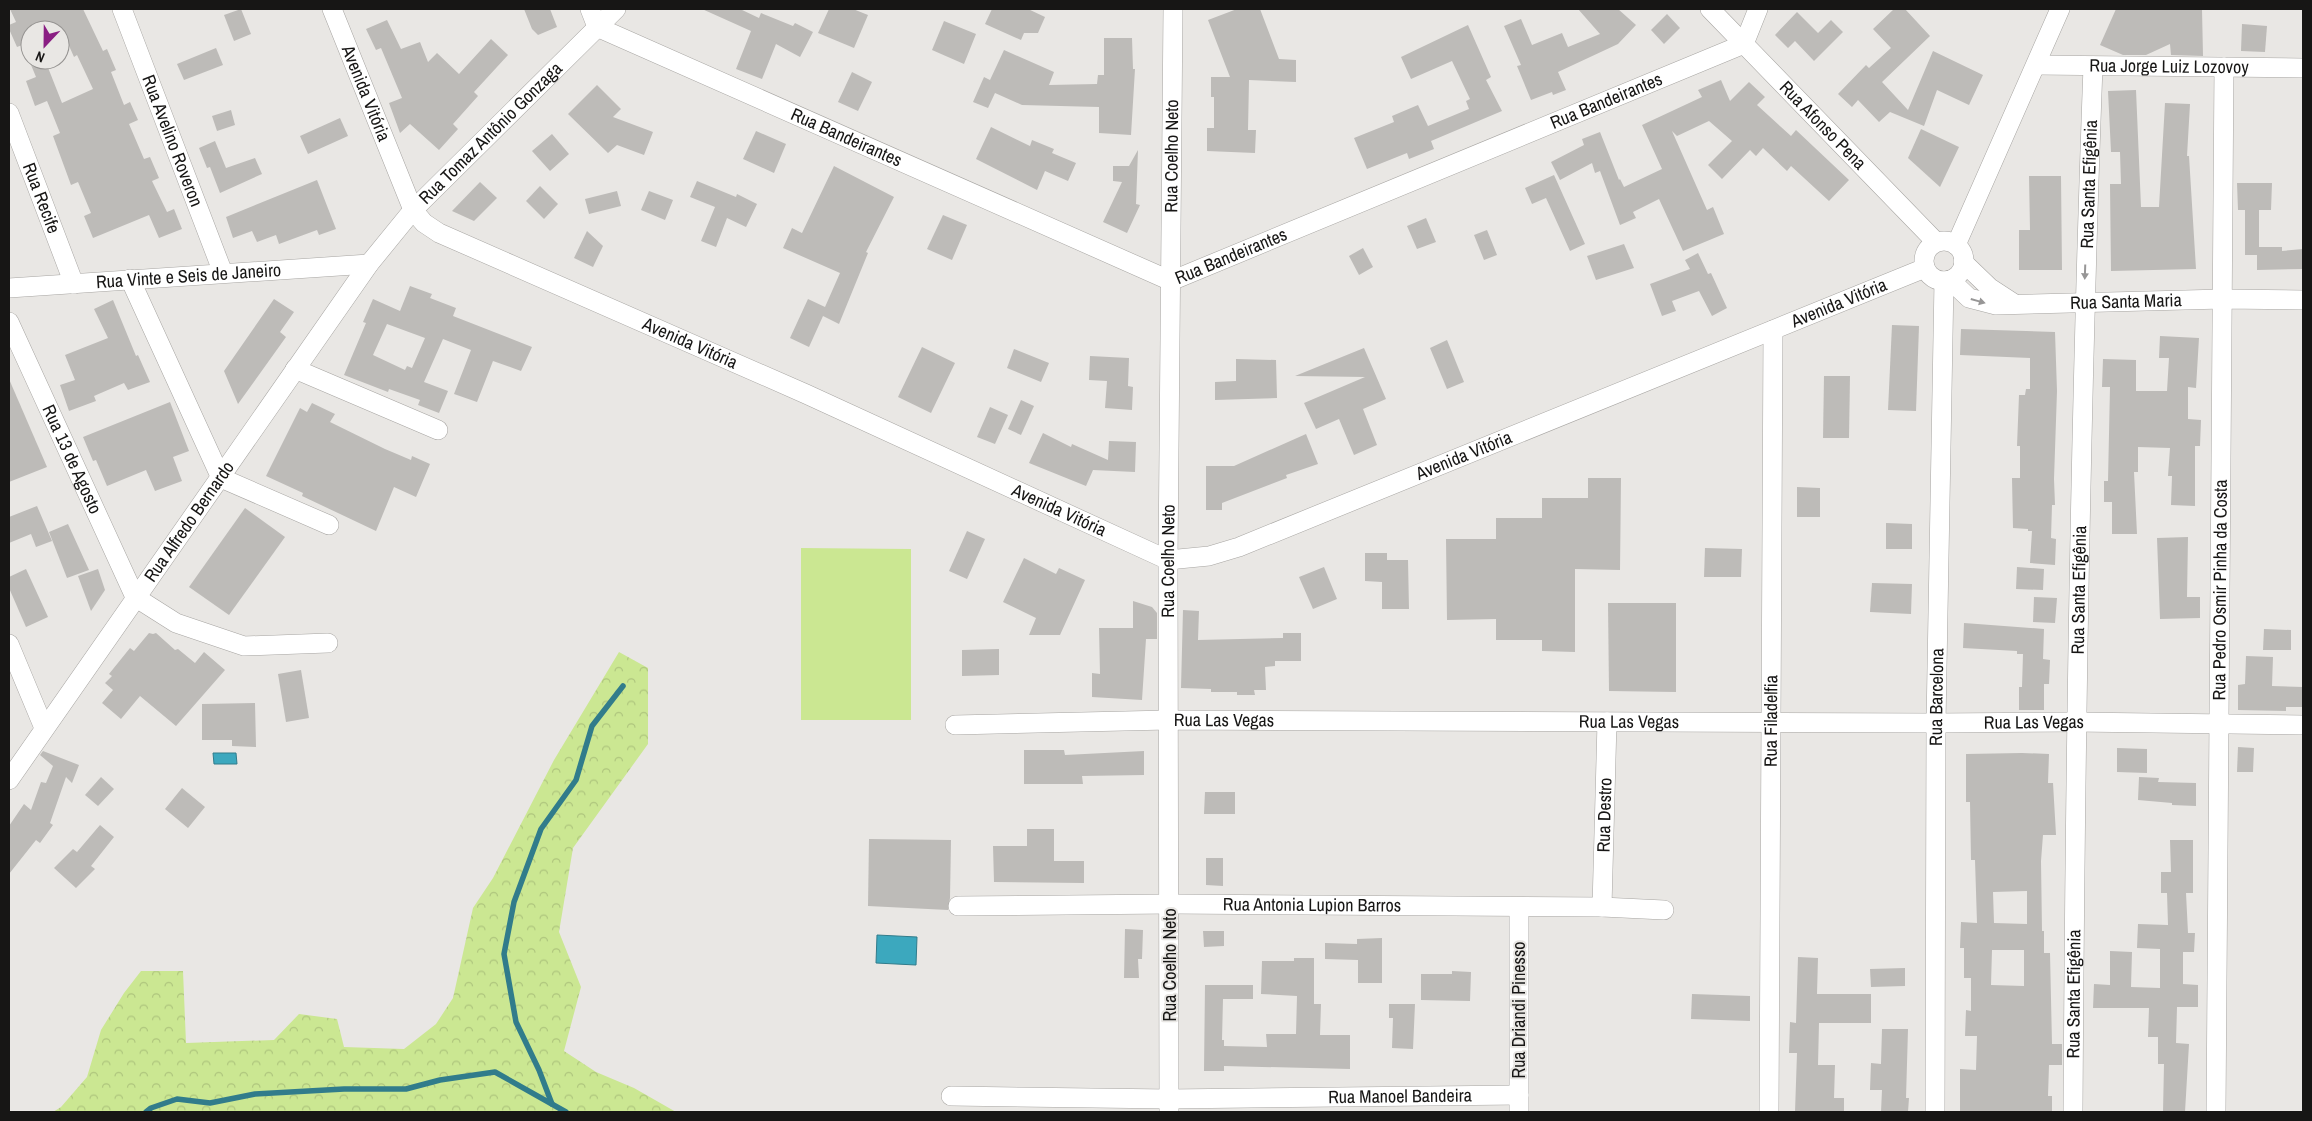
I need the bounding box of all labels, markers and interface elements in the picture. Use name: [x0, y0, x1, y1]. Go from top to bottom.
north arrow: [20, 20, 70, 70]
street label: Avenida Vitória: [336, 41, 397, 145]
text: N: [33, 47, 47, 67]
street label: Rua Jorge Luiz Lozovoy: [2089, 53, 2249, 79]
street label: Rua Tomaz Antônio Gonzaga: [413, 56, 568, 210]
street label: Rua Bandeirantes: [1546, 66, 1666, 135]
street label: Rua Avelino Roveron: [136, 71, 209, 210]
street label: Rua Afonso Pena: [1774, 75, 1872, 175]
street label: Rua Coelho Neto: [1158, 99, 1184, 213]
street label: Rua Bandeirantes: [787, 101, 906, 172]
street label: Rua Santa Efigênia: [2074, 119, 2103, 249]
street label: Rua Recife: [17, 159, 67, 237]
street label: Rua Bandeirantes: [1171, 221, 1291, 290]
street label: Rua Vinte e Seis de Janeiro: [95, 257, 282, 294]
one-way arrow: [2081, 264, 2089, 280]
street label: Avenida Vitória: [1786, 272, 1890, 334]
street label: Rua Santa Maria: [2070, 287, 2182, 315]
one-way arrow: [1971, 297, 1986, 305]
street label: Avenida Vitória: [638, 310, 742, 375]
street label: Rua 13 de Agosto: [37, 400, 108, 518]
street label: Avenida Vitória: [1411, 424, 1515, 486]
street label: Rua Alfredo Bernardo: [138, 456, 240, 587]
street label: Avenida Vitória: [1007, 477, 1111, 542]
street label: Rua Pedro Osmir Pinha da Costa: [2206, 479, 2233, 701]
street label: Rua Coelho Neto: [1155, 504, 1181, 618]
street label: Rua Santa Efigênia: [2065, 525, 2092, 655]
street label: Rua Barcelona: [1923, 648, 1949, 746]
street label: Rua Filadelfia: [1758, 675, 1783, 767]
street label: Rua Las Vegas: [1174, 707, 1274, 732]
street label: Rua Las Vegas: [1579, 709, 1679, 734]
street label: Rua Las Vegas: [1984, 709, 2084, 735]
street label: Rua Destro: [1590, 777, 1617, 853]
street label: Rua Antonia Lupion Barros: [1223, 891, 1401, 918]
street label: Rua Coelho Neto: [1157, 908, 1182, 1022]
street label: Rua Santa Efigênia: [2060, 929, 2086, 1059]
street label: Rua Driandi Pinesso: [1506, 941, 1531, 1079]
street label: Rua Manoel Bandeira: [1328, 1083, 1472, 1109]

